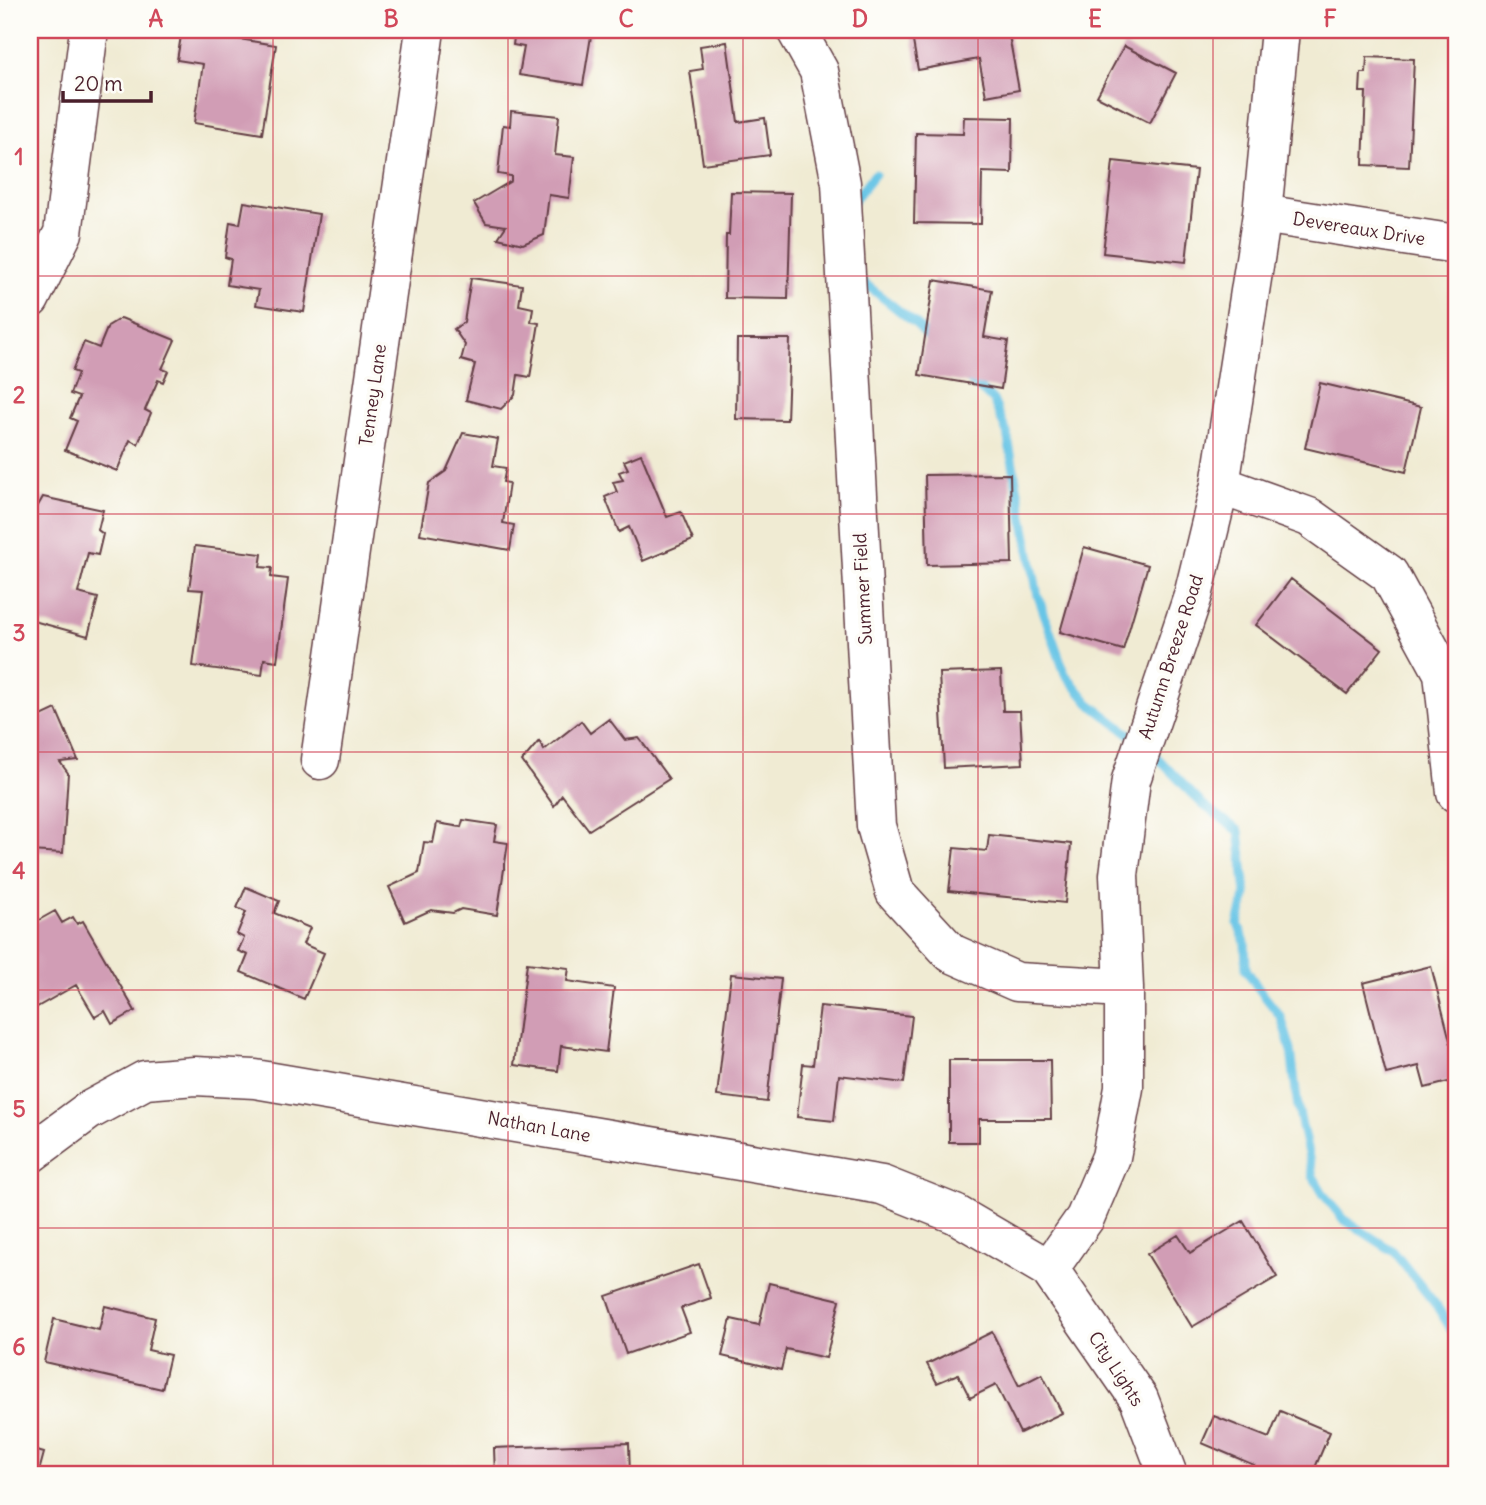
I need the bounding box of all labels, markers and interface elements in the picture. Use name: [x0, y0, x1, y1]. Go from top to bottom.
text: A: [149, 4, 164, 33]
text: B: [383, 4, 399, 33]
text: C: [618, 4, 634, 33]
text: D: [852, 4, 868, 33]
text: E: [1088, 4, 1102, 33]
text: F: [1323, 4, 1337, 33]
scale bar: [63, 60, 150, 104]
text: 20 m: [74, 70, 123, 97]
text: 1: [14, 142, 24, 171]
street label: Devereaux Drive: [1291, 207, 1427, 250]
street label: Tenney Lane: [354, 342, 391, 448]
text: 2: [13, 380, 26, 409]
street label: Summer Field: [848, 532, 877, 646]
street label: Autumn Breeze Road: [1133, 571, 1208, 742]
text: 3: [12, 618, 26, 647]
text: 4: [12, 856, 26, 885]
text: 5: [12, 1094, 26, 1123]
street label: Nathan Lane: [486, 1106, 592, 1147]
street label: City Lights: [1084, 1327, 1149, 1411]
text: 6: [12, 1332, 26, 1361]

